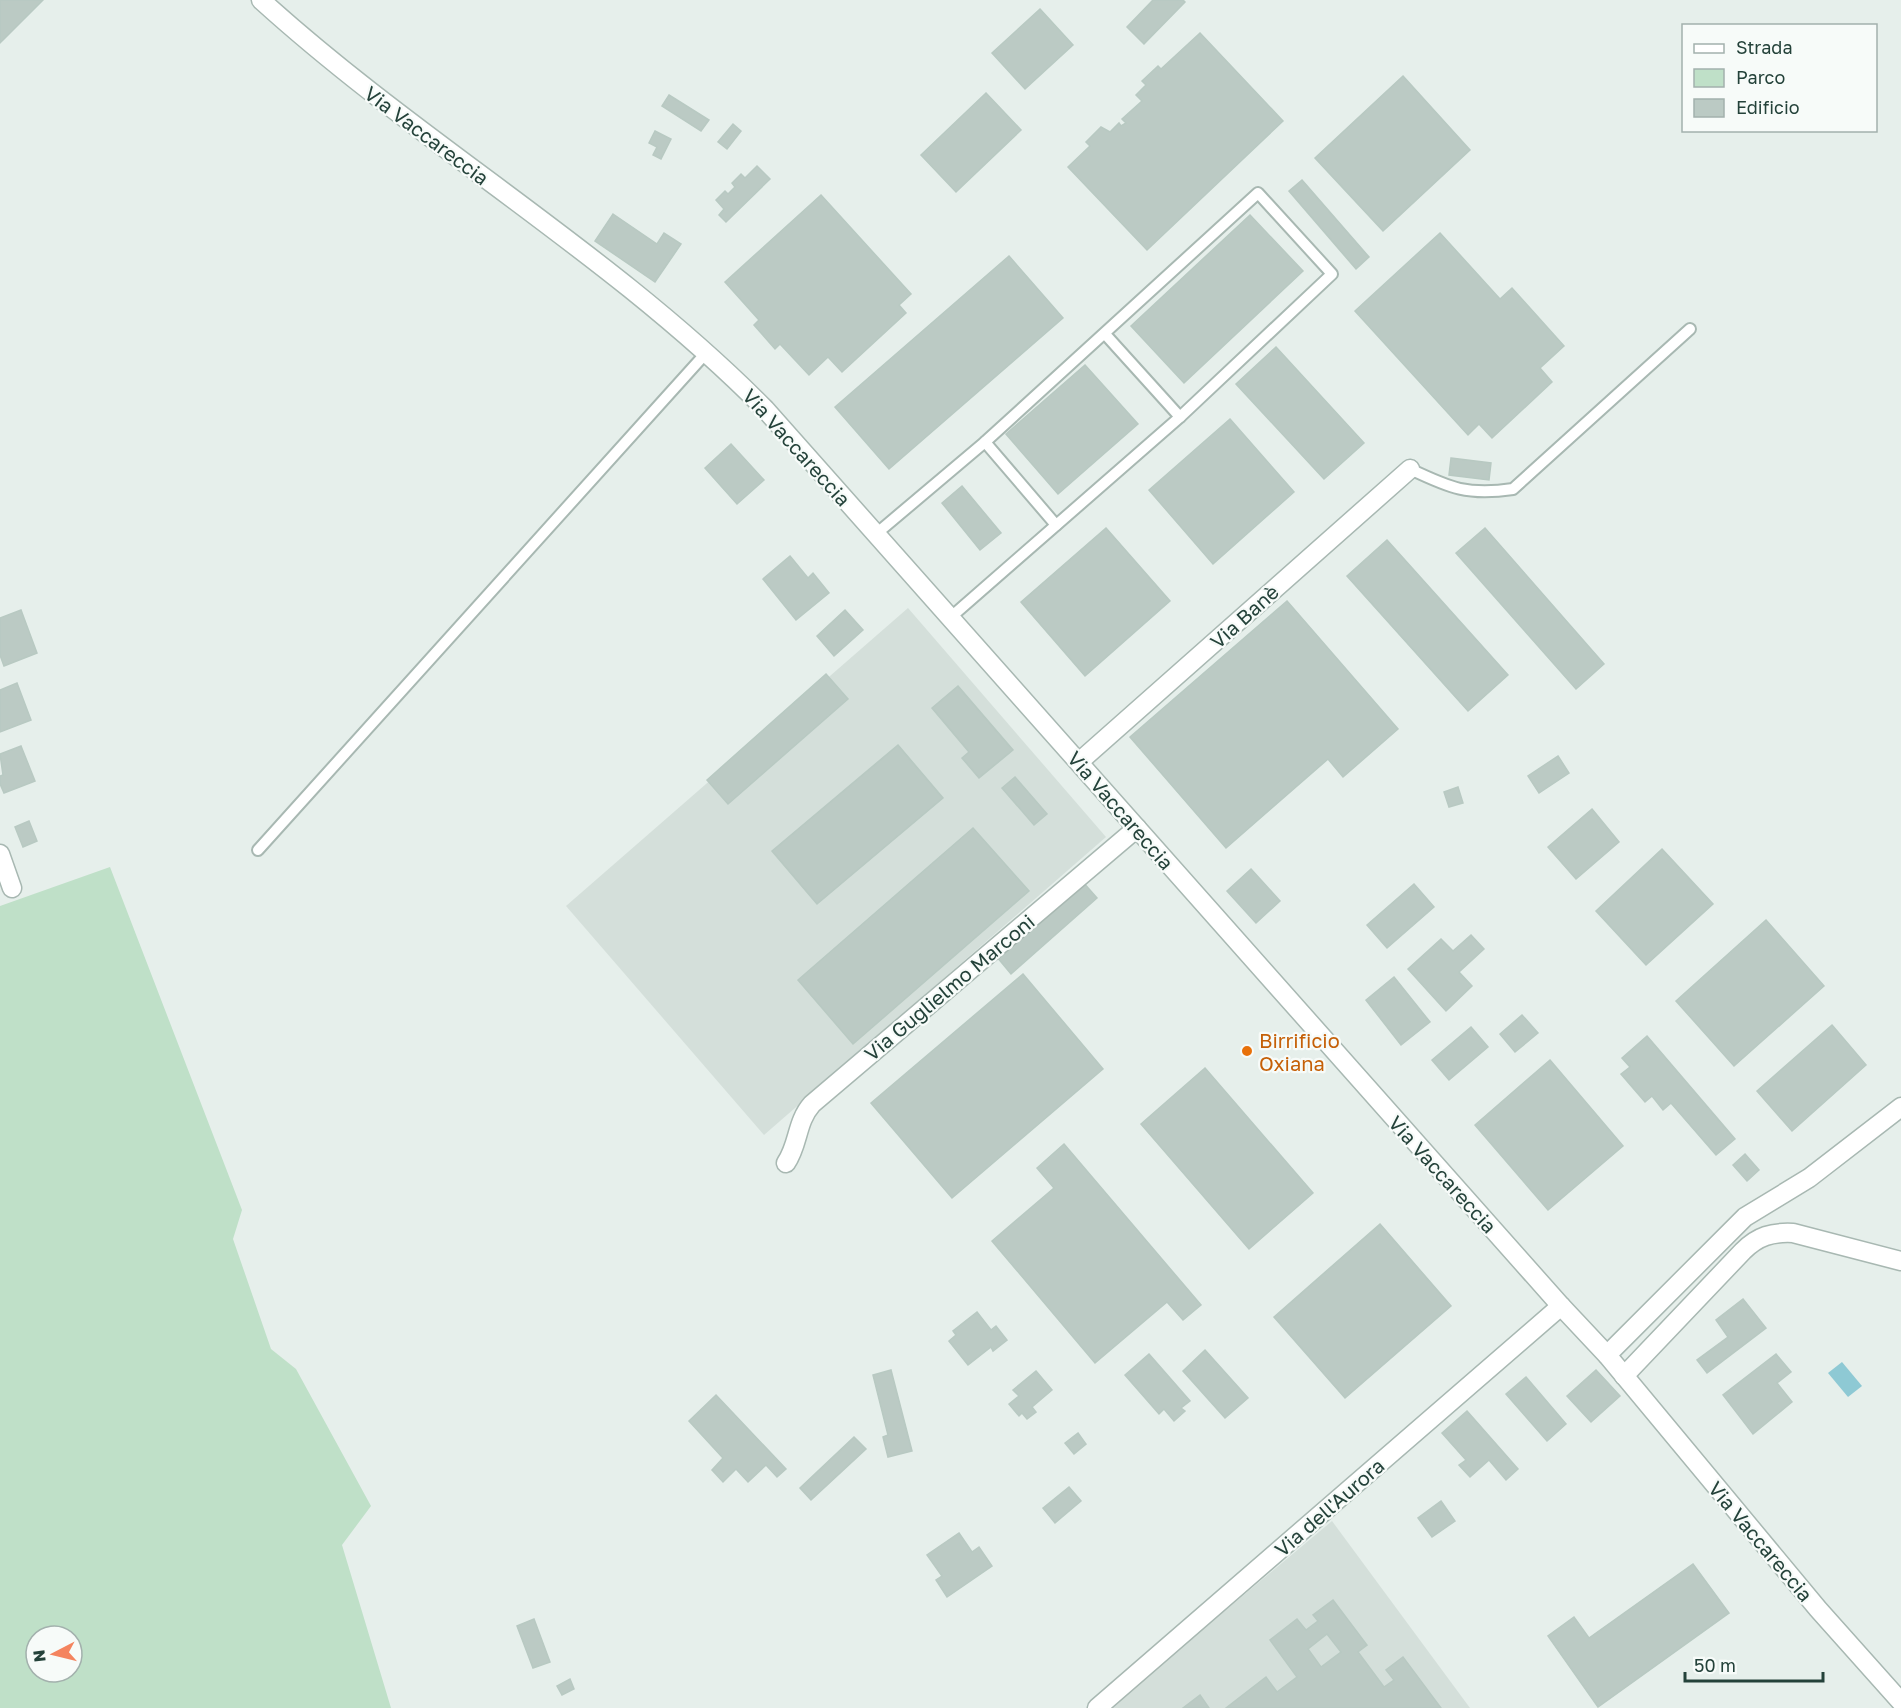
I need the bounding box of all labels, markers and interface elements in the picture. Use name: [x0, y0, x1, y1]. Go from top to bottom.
legend: [1682, 24, 1877, 132]
text: Strada: [1736, 36, 1793, 58]
text: Parco: [1736, 66, 1785, 88]
street label: Via Vaccareccia: [360, 80, 494, 190]
text: Edificio: [1736, 96, 1800, 118]
street label: Via Vaccareccia: [738, 383, 856, 511]
street label: Via Banè: [1205, 579, 1283, 653]
street label: Via Vaccareccia: [1063, 746, 1179, 874]
street label: Via Guglielmo Marconi: [859, 909, 1039, 1065]
place label: Birrificio Oxiana: [1259, 1028, 1340, 1075]
marker: Birrificio Oxiana: [1240, 1044, 1254, 1058]
street label: Via Vaccareccia: [1384, 1110, 1502, 1238]
street label: Via dell'Aurora: [1269, 1453, 1389, 1561]
street label: Via Vaccareccia: [1704, 1476, 1818, 1606]
north arrow: [24, 1624, 84, 1684]
scale bar: [1685, 1645, 1823, 1683]
text: N: [28, 1649, 50, 1663]
text: 50 m: [1694, 1654, 1736, 1676]

